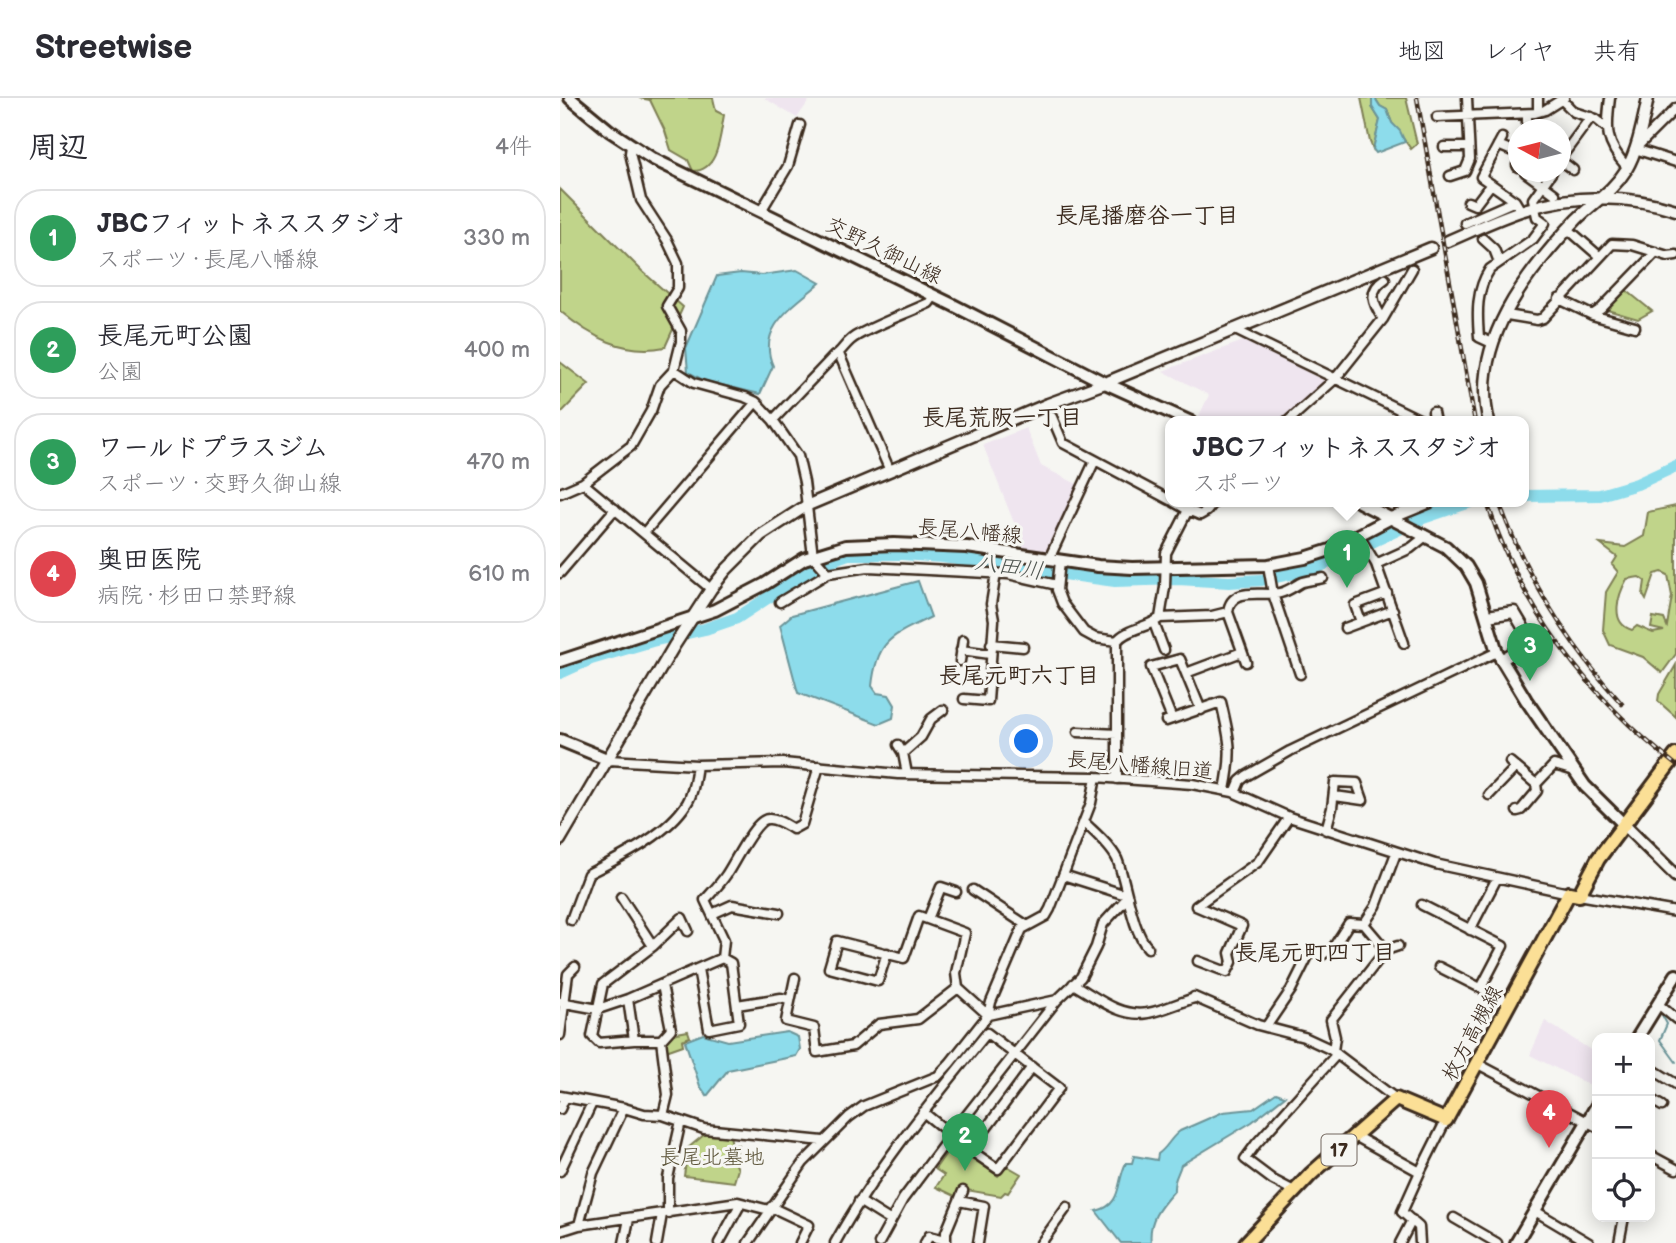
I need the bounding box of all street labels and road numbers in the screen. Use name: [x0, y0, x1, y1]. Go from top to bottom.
street label: 交野久御山線: [822, 212, 946, 289]
street label: 長尾八幡線: [917, 514, 1023, 549]
street label: 長尾八幡線旧道: [1066, 747, 1214, 784]
street label: 枚方高槻線: [1437, 981, 1508, 1085]
road number: 17: [1322, 1134, 1356, 1166]

